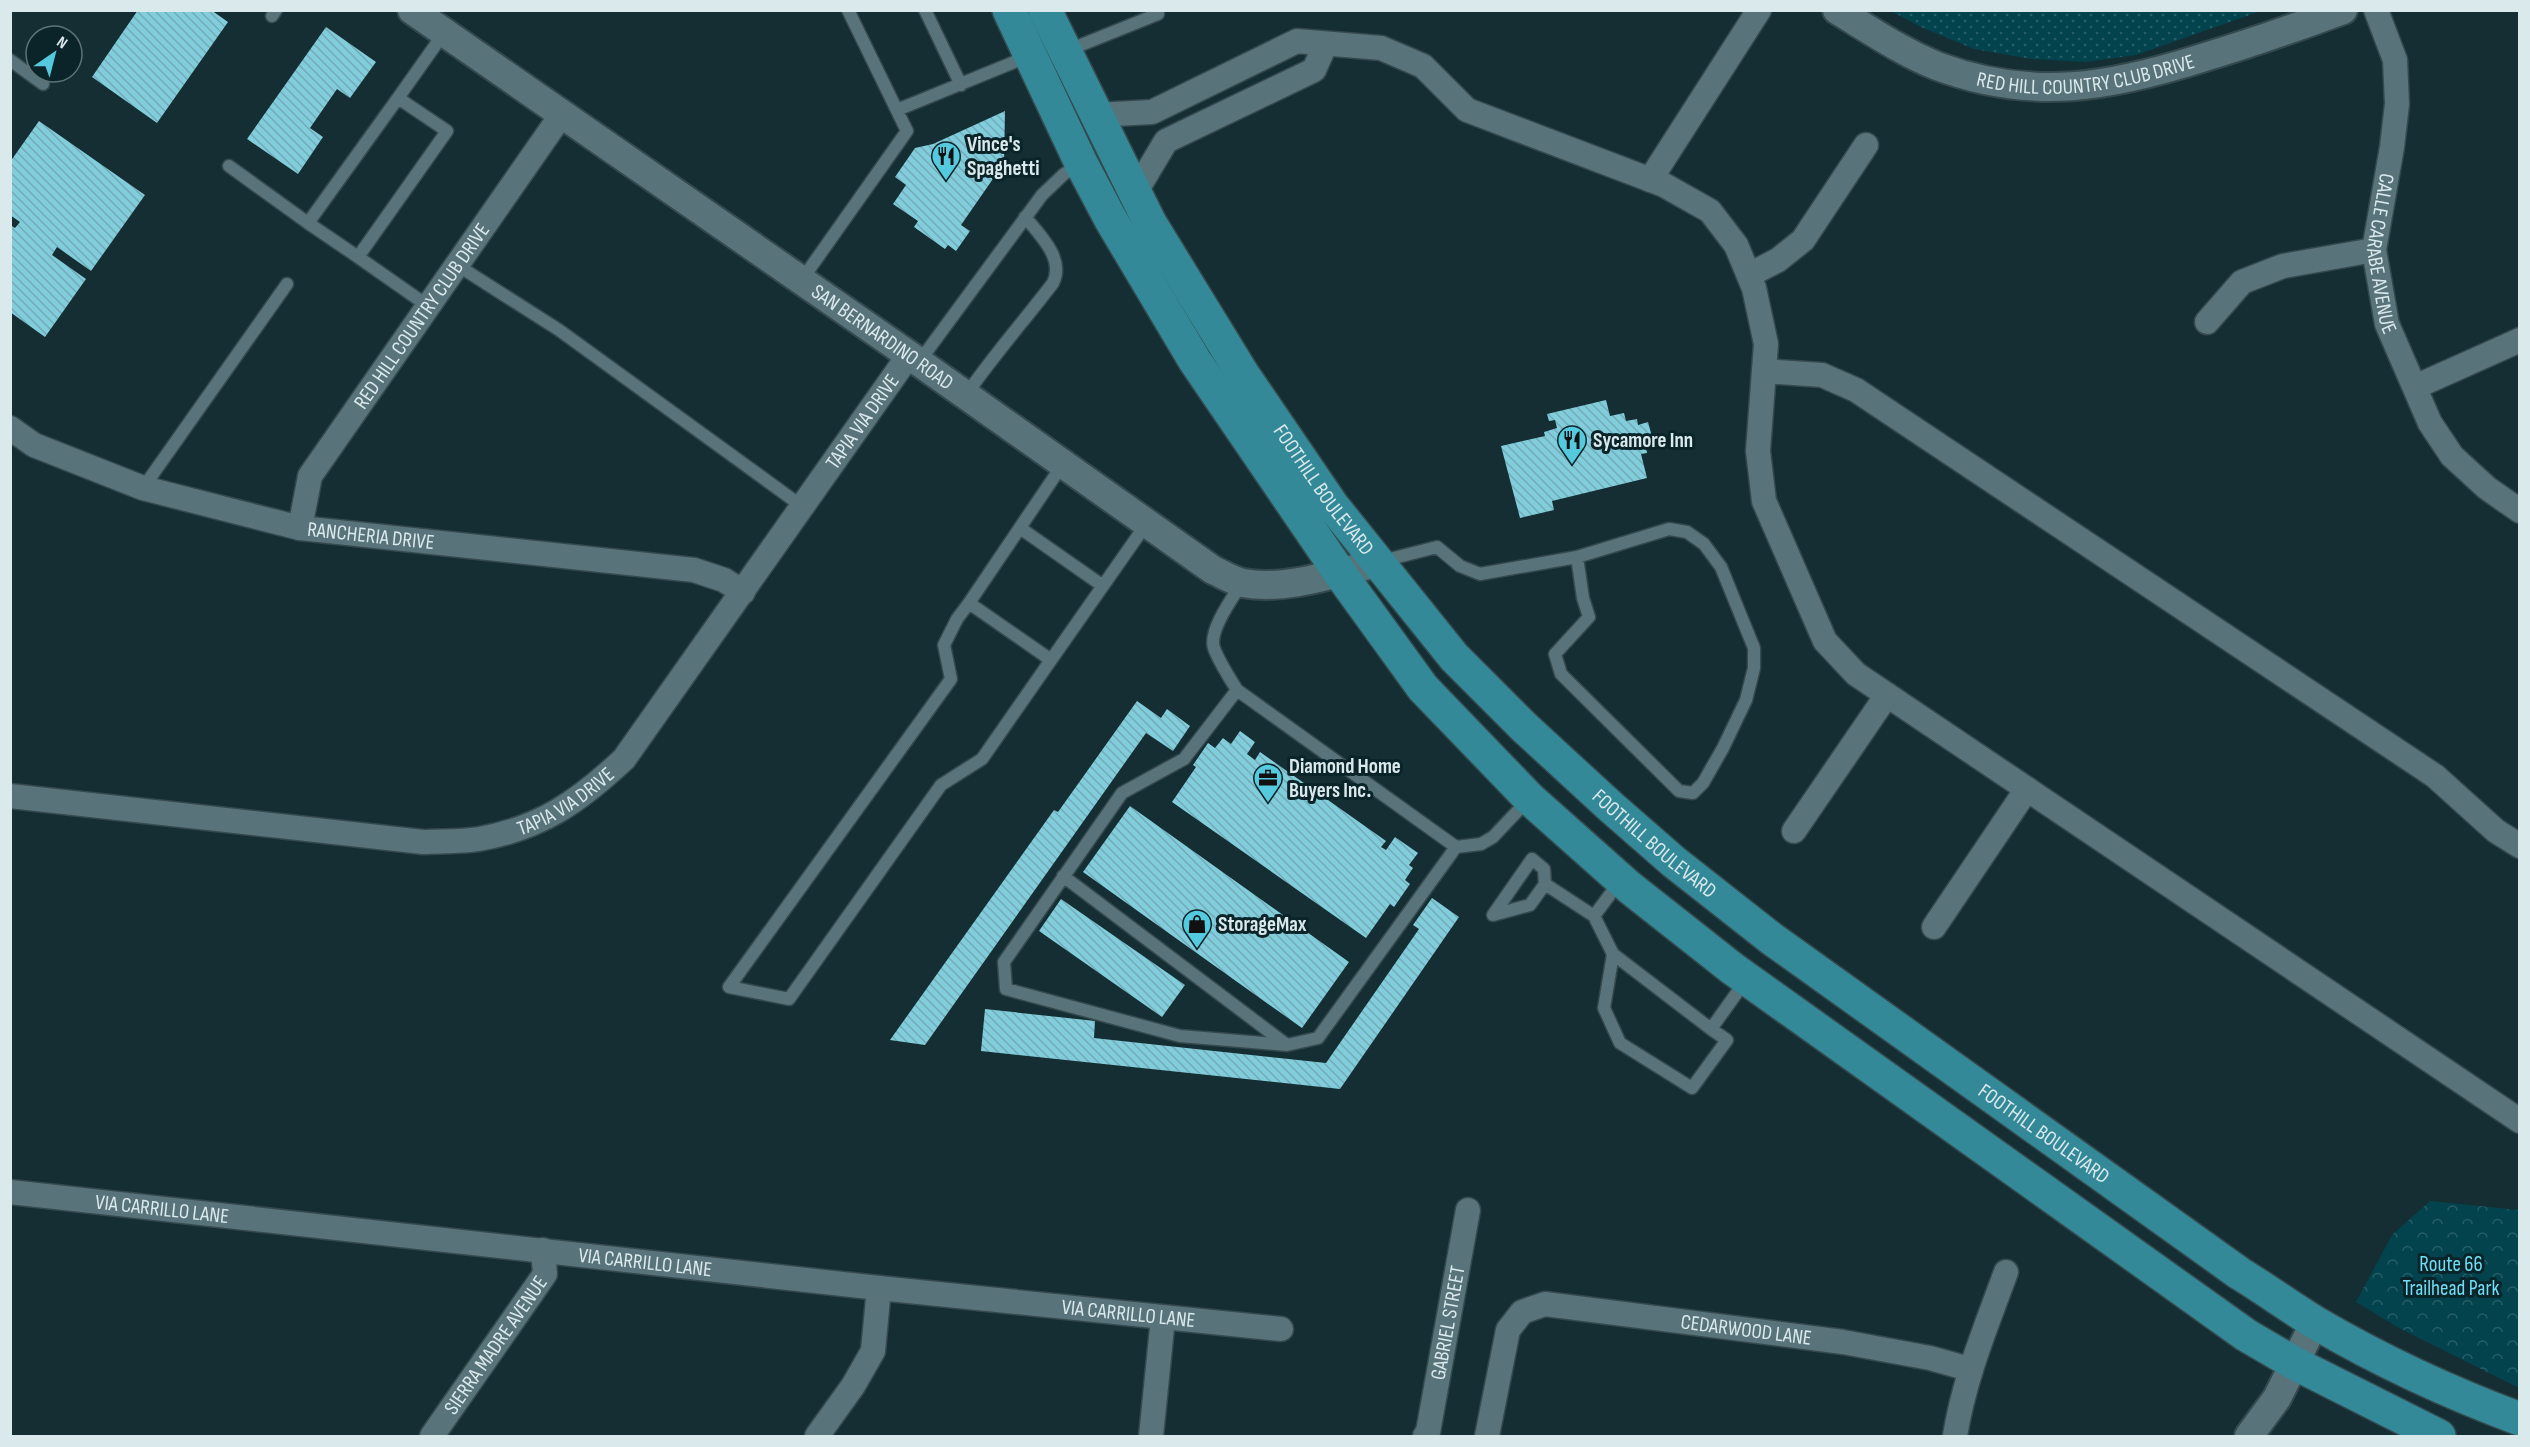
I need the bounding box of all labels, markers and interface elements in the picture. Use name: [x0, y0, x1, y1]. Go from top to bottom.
north arrow: [24, 24, 84, 84]
text: N: [53, 33, 71, 53]
street label: RED HILL COUNTRY CLUB DRIVE: [1974, 49, 2197, 100]
place label: Vince's Spaghetti: [967, 132, 1039, 181]
restaurant icon: Vince's Spaghetti: [930, 140, 962, 182]
street label: CALLE CARABE AVENUE: [2361, 172, 2402, 338]
street label: RED HILL COUNTRY CLUB DRIVE: [348, 218, 495, 414]
street label: SAN BERNARDINO ROAD: [807, 279, 958, 395]
street label: TAPIA VIA DRIVE: [820, 369, 904, 474]
street label: FOOTHILL BOULEVARD: [1268, 420, 1380, 560]
restaurant icon: Sycamore Inn: [1556, 424, 1588, 466]
place label: Sycamore Inn: [1593, 428, 1693, 453]
street label: RANCHERIA DRIVE: [306, 516, 436, 555]
place label: Diamond Home Buyers Inc.: [1289, 754, 1401, 803]
street label: TAPIA VIA DRIVE: [514, 762, 619, 841]
office icon: Diamond Home Buyers Inc.: [1252, 762, 1284, 804]
street label: FOOTHILL BOULEVARD: [1587, 784, 1722, 903]
shop icon: StorageMax: [1181, 908, 1213, 950]
place label: StorageMax: [1218, 912, 1307, 937]
street label: FOOTHILL BOULEVARD: [1974, 1078, 2114, 1189]
street label: VIA CARRILLO LANE: [94, 1189, 230, 1229]
street label: VIA CARRILLO LANE: [577, 1242, 713, 1282]
park label: Route 66 Trailhead Park: [2403, 1252, 2499, 1301]
street label: GABRIEL STREET: [1425, 1263, 1470, 1382]
street label: SIERRA MADRE AVENUE: [439, 1271, 552, 1419]
street label: VIA CARRILLO LANE: [1060, 1294, 1196, 1333]
street label: CEDARWOOD LANE: [1679, 1309, 1813, 1350]

